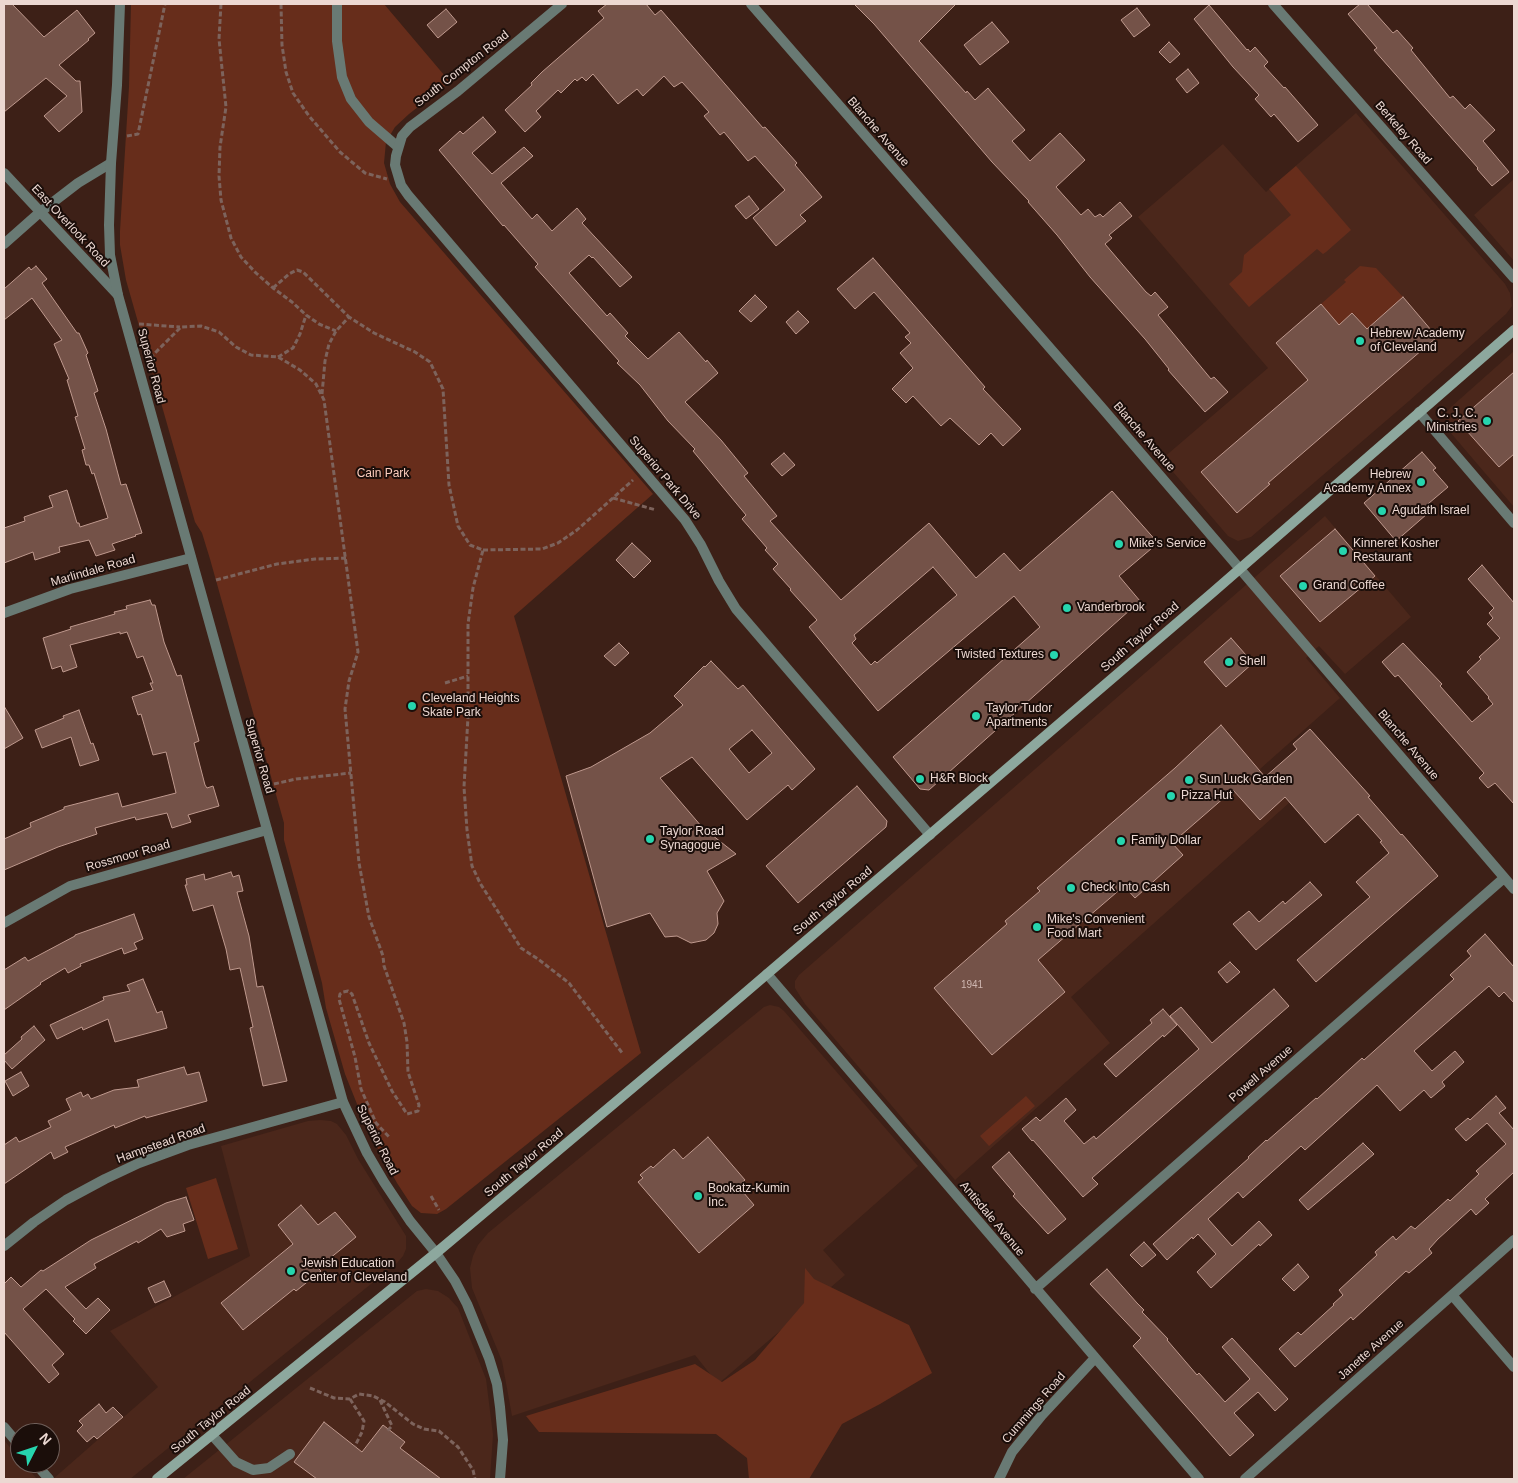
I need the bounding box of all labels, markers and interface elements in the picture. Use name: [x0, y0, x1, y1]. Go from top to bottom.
street label: South Compton Road: [412, 28, 512, 110]
street label: Blanche Avenue: [844, 94, 912, 170]
street label: Berkeley Road: [1372, 99, 1434, 167]
street label: East Overlook Road: [28, 182, 112, 270]
street label: Superior Road: [134, 327, 168, 405]
place label: Hebrew Academy of Cleveland: [1370, 327, 1465, 355]
marker: Hebrew Academy of Cleveland: [1354, 335, 1366, 347]
street label: Blanche Avenue: [1110, 399, 1178, 475]
place label: C. J. C. Ministries: [1426, 407, 1477, 435]
marker: C. J. C. Ministries: [1481, 415, 1493, 427]
street label: Superior Park Drive: [626, 433, 704, 523]
park label: Cain Park: [357, 467, 409, 481]
place label: Hebrew Academy Annex: [1324, 468, 1411, 496]
marker: Hebrew Academy Annex: [1415, 476, 1427, 488]
place label: Agudath Israel: [1392, 504, 1469, 518]
marker: Agudath Israel: [1376, 505, 1388, 517]
place label: Mike's Service: [1129, 537, 1206, 551]
place label: Kinneret Kosher Restaurant: [1353, 537, 1439, 565]
marker: Mike's Service: [1113, 538, 1125, 550]
marker: Kinneret Kosher Restaurant: [1337, 545, 1349, 557]
street label: Marlindale Road: [49, 552, 137, 590]
place label: Grand Coffee: [1313, 579, 1385, 593]
marker: Grand Coffee: [1297, 580, 1309, 592]
street label: South Taylor Road: [1098, 599, 1182, 675]
place label: Vanderbrook: [1077, 601, 1145, 615]
marker: Vanderbrook: [1061, 602, 1073, 614]
place label: Twisted Textures: [955, 648, 1044, 662]
marker: Twisted Textures: [1048, 649, 1060, 661]
place label: Shell: [1239, 655, 1266, 669]
marker: Shell: [1223, 656, 1235, 668]
place label: Cleveland Heights Skate Park: [422, 692, 519, 720]
marker: Cleveland Heights Skate Park: [406, 700, 418, 712]
place label: Taylor Tudor Apartments: [986, 702, 1052, 730]
street label: Blanche Avenue: [1374, 707, 1442, 783]
marker: Taylor Tudor Apartments: [970, 710, 982, 722]
street label: Superior Road: [241, 717, 277, 795]
place label: H&R Block: [930, 772, 988, 786]
marker: H&R Block: [914, 773, 926, 785]
place label: Sun Luck Garden: [1199, 773, 1292, 787]
marker: Sun Luck Garden: [1183, 774, 1195, 786]
place label: Pizza Hut: [1181, 789, 1232, 803]
marker: Pizza Hut: [1165, 790, 1177, 802]
place label: Taylor Road Synagogue: [660, 825, 724, 853]
marker: Taylor Road Synagogue: [644, 833, 656, 845]
place label: Family Dollar: [1131, 834, 1201, 848]
marker: Family Dollar: [1115, 835, 1127, 847]
street label: Rossmoor Road: [84, 837, 172, 875]
street label: South Taylor Road: [791, 864, 875, 938]
place label: Check Into Cash: [1081, 881, 1170, 895]
marker: Check Into Cash: [1065, 882, 1077, 894]
place label: Mike's Convenient Food Mart: [1047, 913, 1145, 941]
marker: Mike's Convenient Food Mart: [1031, 921, 1043, 933]
house number: 1941: [961, 979, 983, 991]
street label: Powell Avenue: [1226, 1043, 1296, 1105]
street label: Superior Road: [353, 1102, 401, 1178]
street label: Hampstead Road: [115, 1121, 207, 1167]
street label: South Taylor Road: [482, 1126, 566, 1200]
street label: Antisdale Avenue: [957, 1179, 1027, 1259]
place label: Bookatz-Kumin Inc.: [708, 1182, 789, 1210]
marker: Bookatz-Kumin Inc.: [692, 1190, 704, 1202]
place label: Jewish Education Center of Cleveland: [301, 1257, 407, 1285]
marker: Jewish Education Center of Cleveland: [285, 1265, 297, 1277]
street label: Janette Avenue: [1335, 1317, 1407, 1383]
street label: Cummings Road: [999, 1370, 1069, 1446]
street label: South Taylor Road: [168, 1383, 254, 1457]
north arrow: [10, 1423, 60, 1473]
text: N: [36, 1430, 55, 1448]

